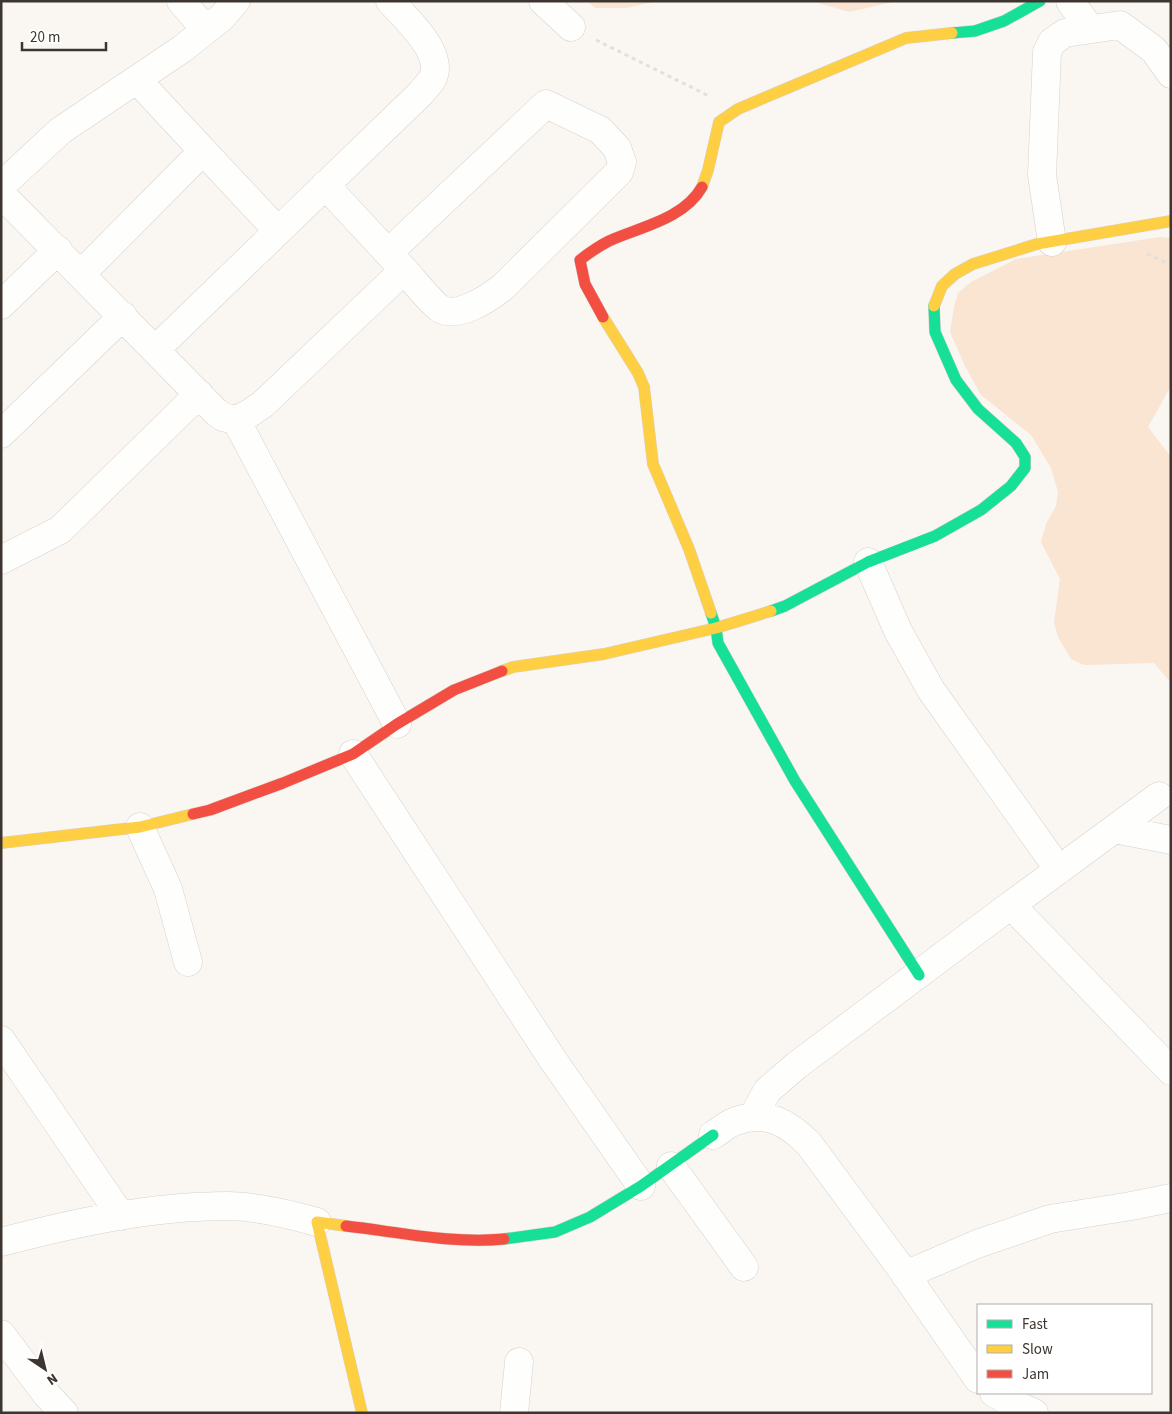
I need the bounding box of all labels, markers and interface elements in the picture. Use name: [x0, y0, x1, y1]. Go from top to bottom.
scale bar: [22, 20, 106, 52]
text: 20 m: [30, 27, 60, 48]
legend: [977, 1304, 1152, 1394]
text: Fast: [1022, 1314, 1048, 1335]
text: Slow: [1022, 1339, 1053, 1360]
north arrow: [20, 1344, 70, 1394]
text: Jam: [1022, 1364, 1049, 1385]
text: N: [42, 1368, 61, 1390]

